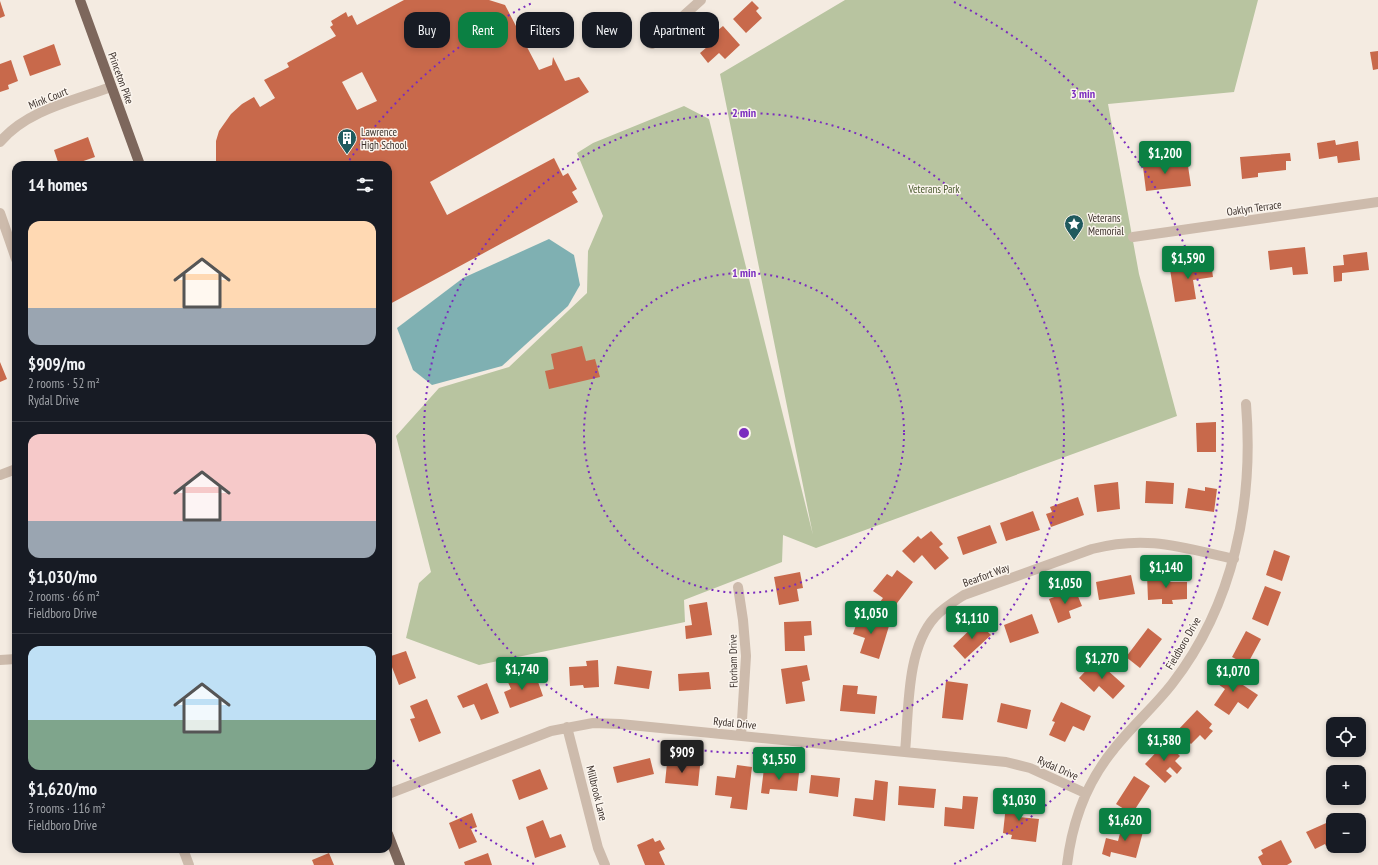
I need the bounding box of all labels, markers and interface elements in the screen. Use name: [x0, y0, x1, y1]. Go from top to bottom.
chip: Buy: [404, 12, 450, 48]
chip: Rent: [458, 12, 508, 48]
chip: Filters: [516, 12, 574, 48]
chip: New: [582, 12, 632, 48]
chip: Apartment: [640, 12, 719, 48]
street label: Princeton Pike: [105, 50, 137, 106]
street label: Mink Court: [26, 84, 70, 112]
text: 3 min: [1071, 86, 1095, 101]
text: 2 min: [732, 105, 756, 120]
place label: Lawrence High School: [361, 125, 407, 152]
building icon: Lawrence High School: [336, 127, 358, 155]
pin: $1,200: [1132, 141, 1198, 175]
text: $1,200: [1148, 145, 1182, 162]
text: 14 homes: [28, 174, 87, 196]
icon: filters: [354, 174, 376, 196]
park label: Veterans Park: [907, 182, 960, 196]
street label: Oaklyn Terrace: [1226, 197, 1283, 219]
place label: Veterans Memorial: [1087, 211, 1124, 238]
place icon: Veterans Memorial: [1063, 213, 1085, 241]
pin: $1,590: [1155, 246, 1221, 280]
icon: home: [166, 247, 238, 319]
text: $1,590: [1171, 250, 1205, 267]
text: 1 min: [732, 265, 756, 280]
text: $909/mo: [28, 353, 85, 375]
text: 2 rooms · 52 m²: [28, 375, 100, 392]
text: Rydal Drive: [28, 392, 79, 409]
centre of rings: [737, 426, 751, 440]
icon: home: [166, 460, 238, 532]
pin: $1,140: [1133, 555, 1199, 589]
text: $1,140: [1149, 559, 1183, 576]
street label: Bearfort Way: [961, 560, 1012, 590]
text: $1,030/mo: [28, 566, 97, 588]
pin: $1,050: [1032, 571, 1098, 605]
text: $1,050: [1048, 575, 1082, 592]
text: 2 rooms · 66 m²: [28, 588, 100, 605]
pin: $1,050: [838, 601, 904, 635]
text: Fieldboro Drive: [28, 605, 97, 622]
text: $1,050: [854, 605, 888, 622]
pin: $1,110: [939, 606, 1005, 640]
text: $1,110: [955, 610, 989, 627]
street label: Fieldboro Drive: [1162, 614, 1204, 672]
street label: Florham Drive: [726, 634, 740, 688]
pin: $1,270: [1069, 646, 1135, 680]
text: $1,270: [1085, 650, 1119, 667]
pin: $1,740: [489, 657, 555, 691]
pin: $1,070: [1200, 659, 1266, 693]
text: $1,740: [505, 661, 539, 678]
text: $1,070: [1216, 663, 1250, 680]
icon: home: [166, 672, 238, 744]
street label: Rydal Drive: [713, 714, 758, 732]
map controls: [1326, 717, 1366, 853]
button: locate: [1326, 717, 1366, 757]
pin: $1,580: [1131, 728, 1197, 762]
text: $1,580: [1147, 732, 1181, 749]
pin: $909: [658, 740, 706, 774]
text: $909: [670, 744, 694, 761]
pin: $1,550: [746, 747, 812, 781]
text: $1,550: [762, 751, 796, 768]
street label: Rydal Drive: [1035, 753, 1081, 783]
street label: Millbrook Lane: [583, 764, 611, 822]
button: +: [1326, 765, 1366, 805]
text: $1,620/mo: [28, 778, 97, 800]
pin: $1,030: [986, 788, 1052, 822]
text: $1,030: [1002, 792, 1036, 809]
text: 3 rooms · 116 m²: [28, 800, 106, 817]
pin: $1,620: [1092, 808, 1158, 842]
text: $1,620: [1108, 812, 1142, 829]
button: −: [1326, 813, 1366, 853]
text: Fieldboro Drive: [28, 817, 97, 834]

